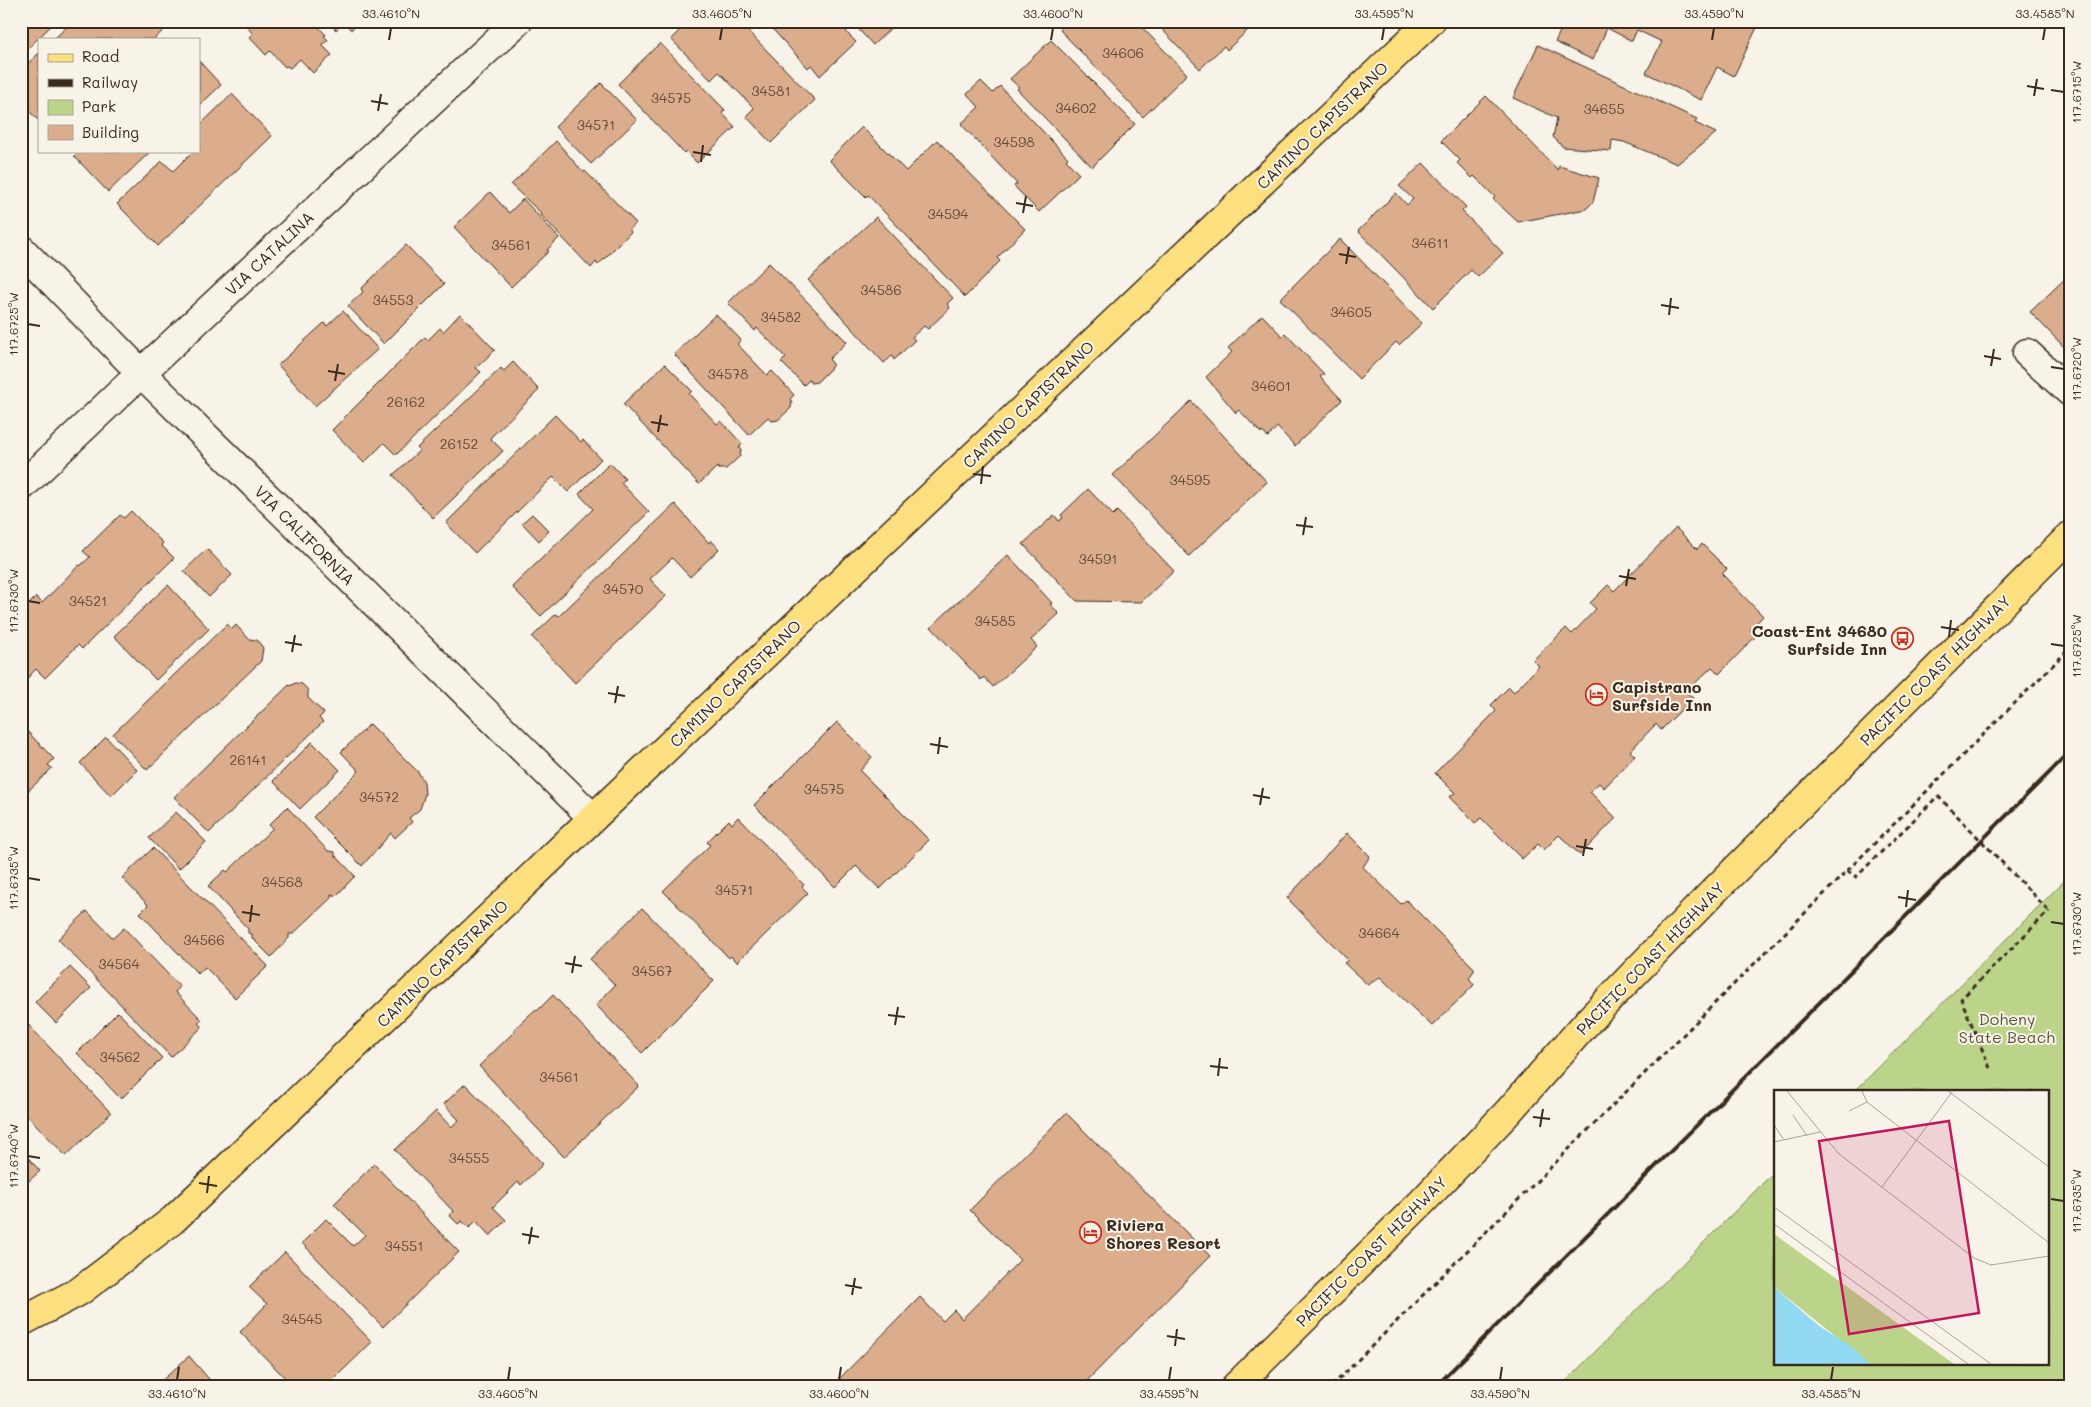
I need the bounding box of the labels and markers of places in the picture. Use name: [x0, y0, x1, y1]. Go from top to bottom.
place label: Coast-Ent 34680 Surfside Inn: [1752, 620, 1887, 659]
bus stop icon: Coast-Ent 34680 Surfside Inn: [1891, 627, 1915, 651]
place label: Capistrano Surfside Inn: [1612, 676, 1712, 715]
hotel icon: Capistrano Surfside Inn: [1584, 683, 1608, 707]
place label: Riviera Shores Resort: [1106, 1214, 1221, 1253]
hotel icon: Riviera Shores Resort: [1078, 1221, 1102, 1245]

